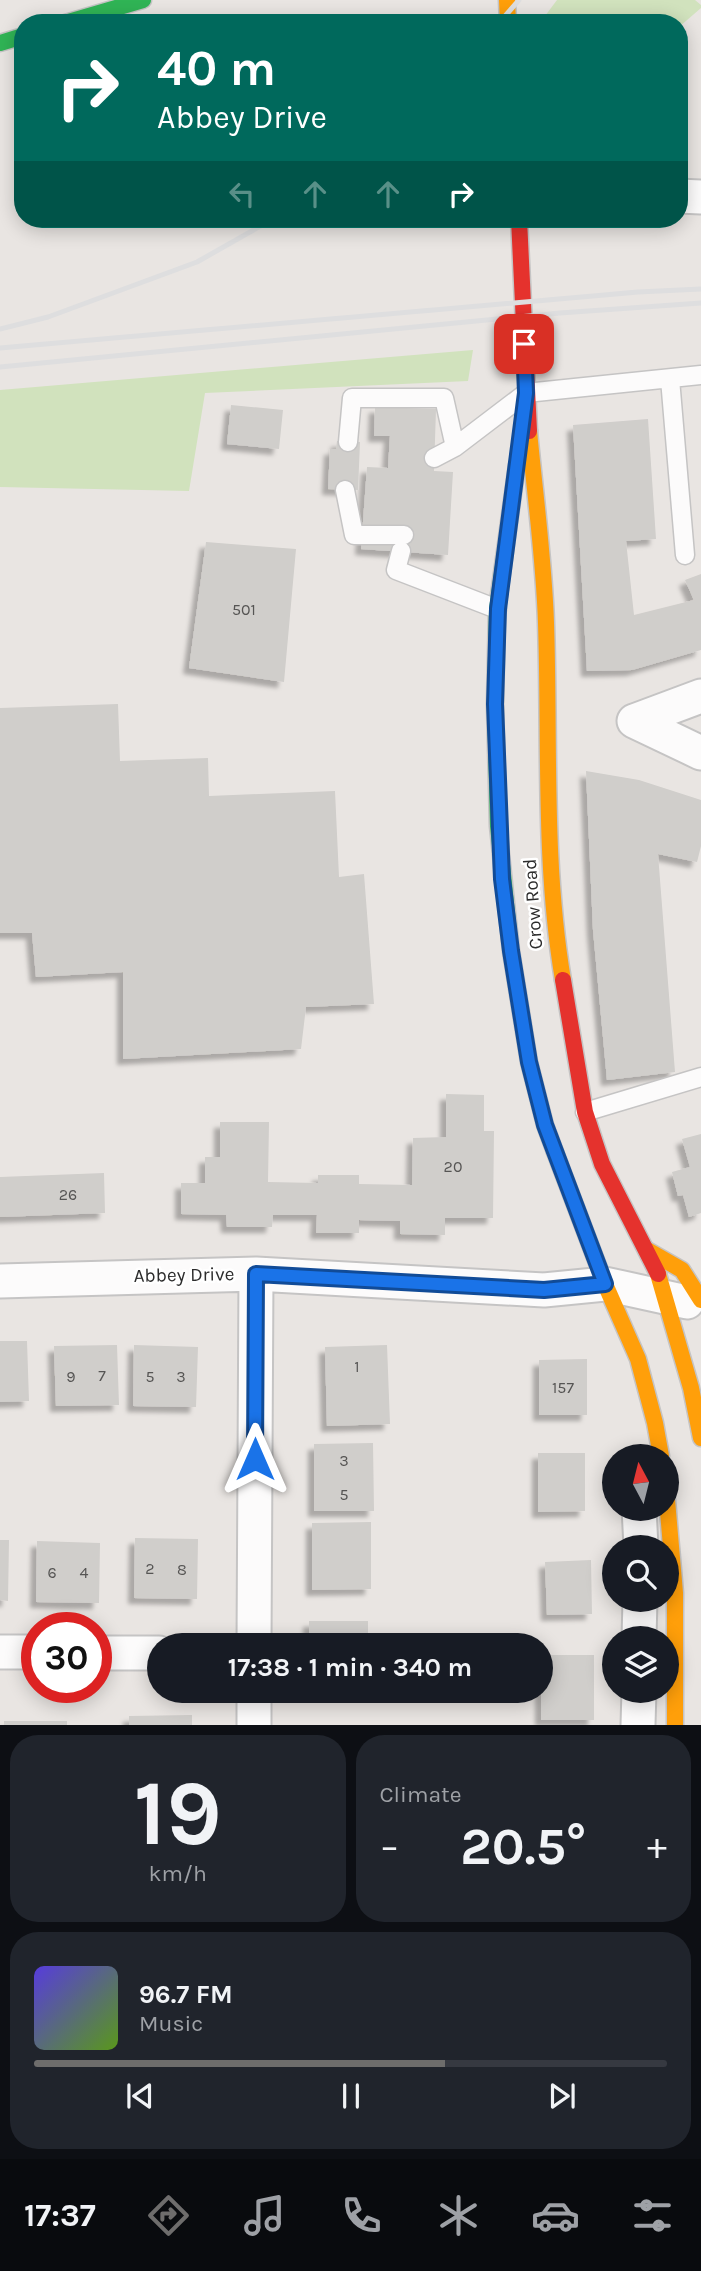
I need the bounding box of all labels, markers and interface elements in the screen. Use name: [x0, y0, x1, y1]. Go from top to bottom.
text: 40 m: [157, 40, 276, 97]
icon: right: [42, 42, 133, 133]
text: Abbey Drive: [157, 99, 327, 136]
icon: left: [223, 175, 261, 213]
icon: ahead: [296, 175, 334, 213]
icon: ahead: [369, 175, 407, 213]
icon: right: [442, 175, 480, 213]
pin: [494, 314, 554, 374]
icon: arrive: [505, 325, 543, 363]
house number: 501: [232, 600, 256, 619]
street label: Crow Road: [519, 858, 547, 950]
house number: 20: [444, 1157, 462, 1176]
house number: 26: [59, 1185, 77, 1204]
street label: Abbey Drive: [133, 1263, 235, 1287]
house number: 1: [354, 1357, 360, 1376]
house number: 7: [98, 1366, 106, 1385]
house number: 9: [66, 1367, 76, 1386]
house number: 5: [145, 1367, 155, 1386]
house number: 3: [176, 1367, 186, 1386]
house number: 157: [552, 1378, 574, 1397]
position arrow: [218, 1422, 292, 1496]
north arrow: [602, 1444, 679, 1521]
map controls: [602, 1444, 679, 1703]
house number: 3: [339, 1451, 349, 1470]
house number: 5: [339, 1485, 349, 1504]
button: search: [602, 1535, 679, 1612]
house number: 2: [145, 1559, 155, 1578]
house number: 8: [177, 1560, 187, 1579]
house number: 6: [47, 1563, 57, 1582]
house number: 4: [80, 1563, 89, 1582]
speed limit sign: 30: [21, 1612, 112, 1703]
button: layers: [602, 1626, 679, 1703]
text: 17:38 · 1 min · 340 m: [228, 1652, 472, 1683]
text: 19: [134, 1761, 222, 1867]
text: Climate: [380, 1781, 462, 1808]
text: 20.5°: [460, 1816, 586, 1877]
text: −: [380, 1824, 399, 1869]
text: +: [647, 1824, 667, 1869]
text: km/h: [149, 1860, 207, 1887]
text: 96.7 FM: [139, 1979, 233, 2010]
text: Music: [139, 2010, 203, 2037]
icon: previous: [121, 2077, 159, 2115]
icon: pause: [332, 2077, 370, 2115]
icon: next: [543, 2077, 581, 2115]
icon: directions: [144, 2191, 193, 2240]
icon: music: [240, 2191, 289, 2240]
icon: phone: [337, 2191, 386, 2240]
icon: climate: [434, 2191, 483, 2240]
icon: car: [531, 2191, 580, 2240]
icon: filters: [628, 2191, 677, 2240]
text: 17:37: [24, 2197, 96, 2234]

